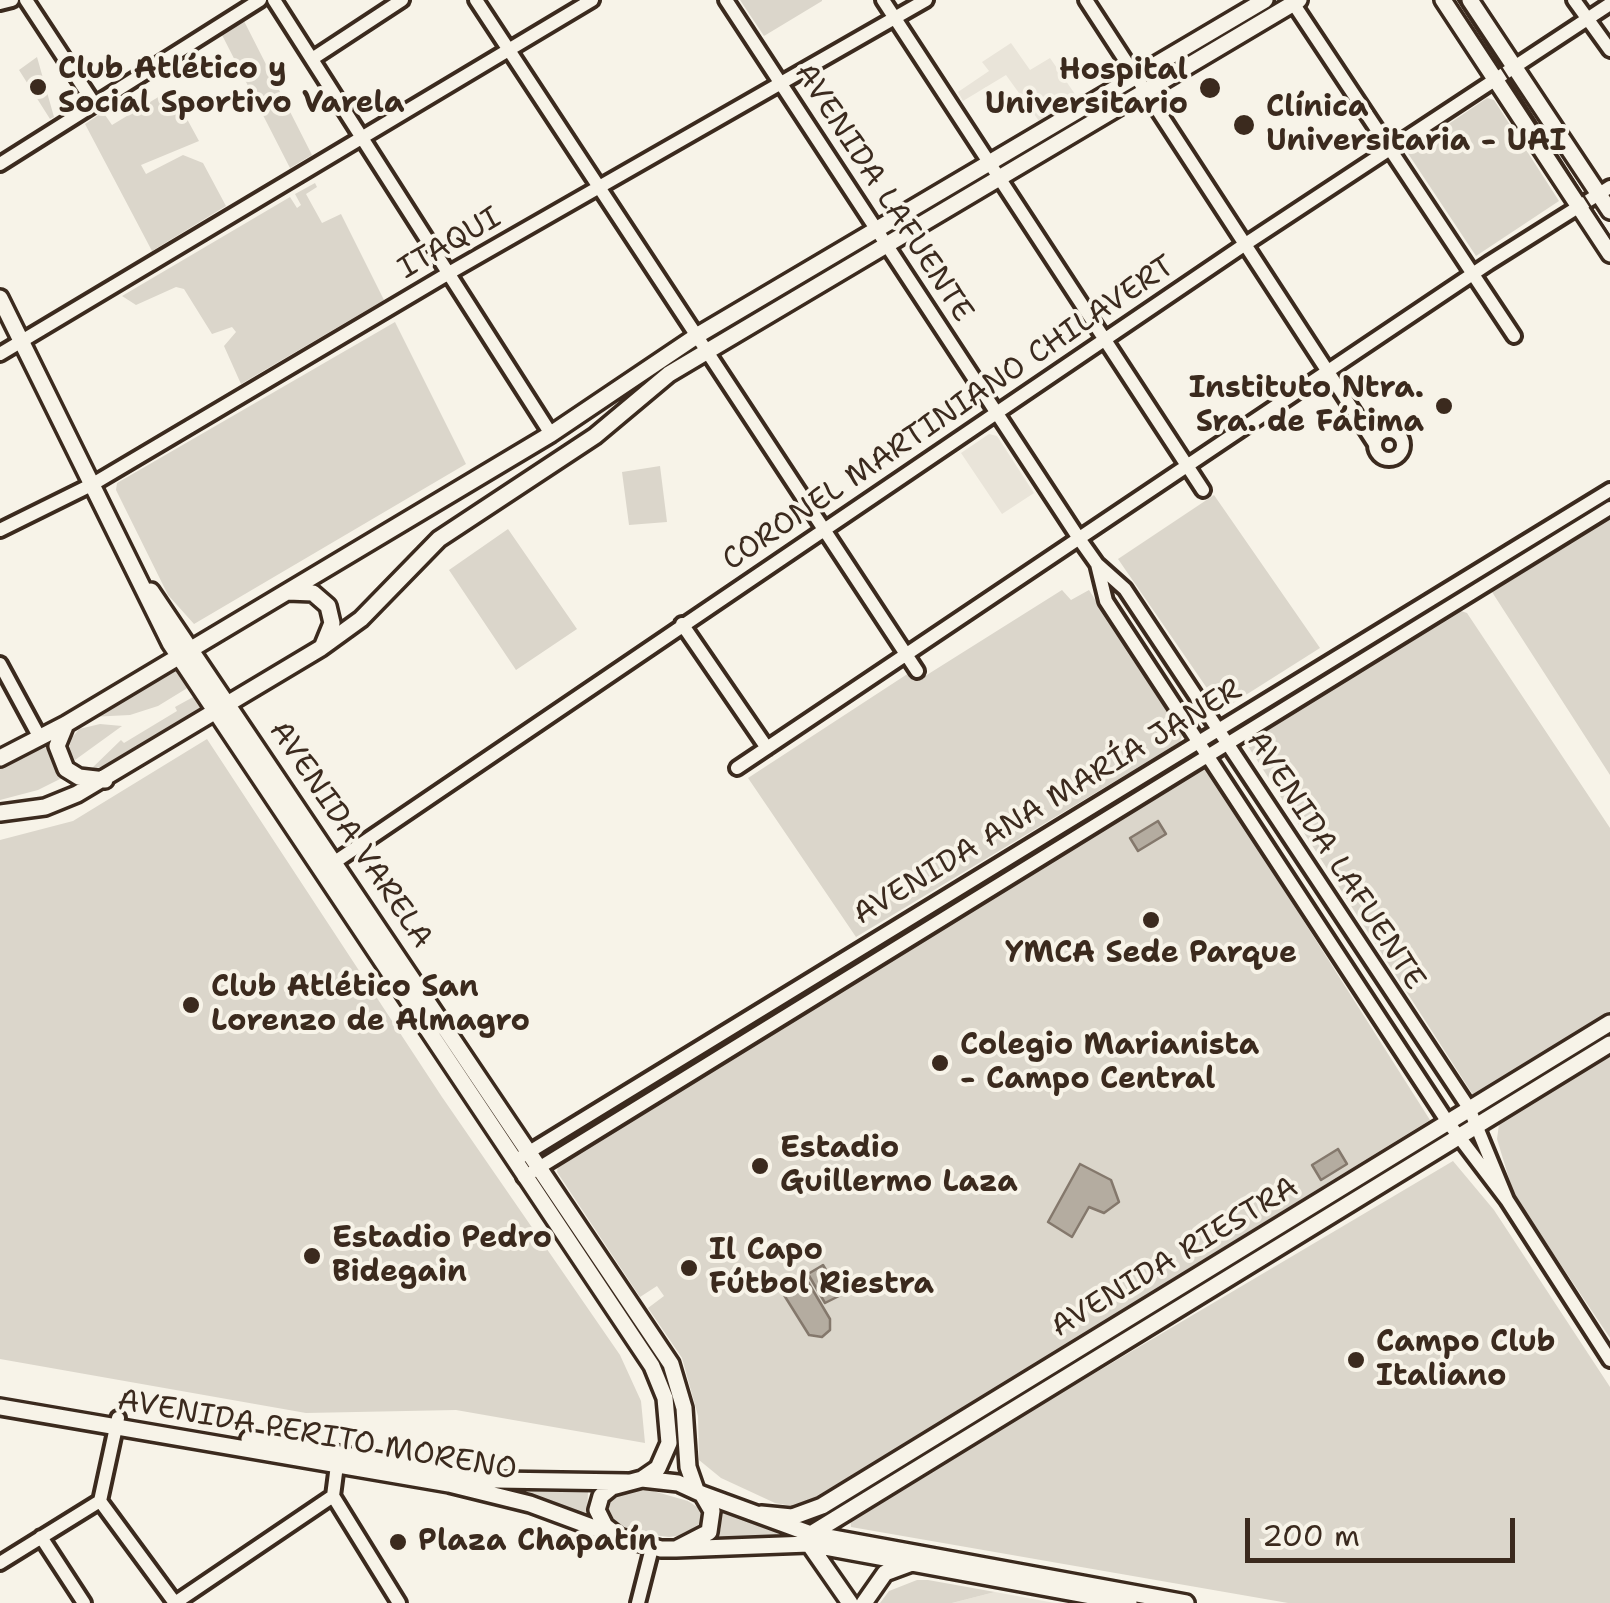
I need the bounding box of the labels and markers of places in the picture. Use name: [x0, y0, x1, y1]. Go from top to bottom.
place label: Club Atlético y Social Sportivo Varela: [58, 52, 404, 122]
place label: Hospital Universitario: [985, 53, 1188, 124]
marker: Hospital Universitario: [1197, 75, 1223, 101]
marker: Club Atlético y Social Sportivo Varela: [27, 76, 49, 98]
place label: Clínica Universitaria - UAI: [1266, 90, 1566, 160]
marker: Clínica Universitaria - UAI: [1231, 112, 1257, 138]
place label: Instituto Ntra. Sra. de Fátima: [1189, 371, 1424, 442]
marker: Instituto Ntra. Sra. de Fátima: [1433, 395, 1455, 417]
marker: YMCA Sede Parque: [1140, 909, 1162, 931]
place label: YMCA Sede Parque: [1005, 936, 1297, 972]
place label: Club Atlético San Lorenzo de Almagro: [211, 970, 530, 1040]
marker: Club Atlético San Lorenzo de Almagro: [180, 994, 202, 1016]
place label: Colegio Marianista - Campo Central: [960, 1028, 1259, 1098]
marker: Colegio Marianista - Campo Central: [929, 1052, 951, 1074]
place label: Estadio Guillermo Laza: [780, 1131, 1018, 1202]
marker: Estadio Guillermo Laza: [749, 1155, 771, 1177]
place label: Estadio Pedro Bidegain: [332, 1221, 552, 1292]
place label: Il Capo Fútbol Riestra: [709, 1233, 934, 1304]
marker: Estadio Pedro Bidegain: [301, 1245, 323, 1267]
marker: Il Capo Fútbol Riestra: [678, 1257, 700, 1279]
place label: Campo Club Italiano: [1376, 1325, 1556, 1396]
marker: Campo Club Italiano: [1345, 1349, 1367, 1371]
place label: Plaza Chapatín: [418, 1524, 657, 1560]
marker: Plaza Chapatín: [387, 1531, 409, 1553]

